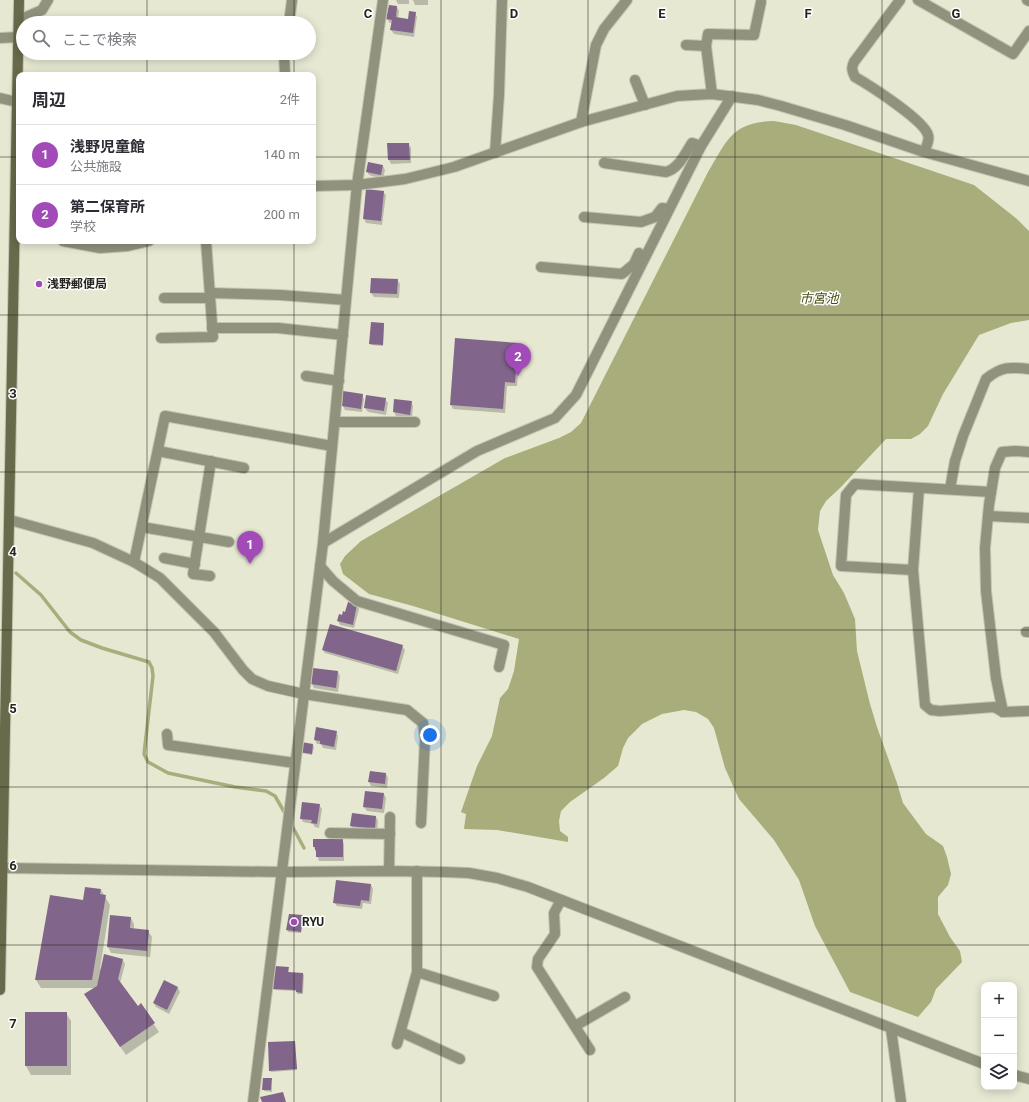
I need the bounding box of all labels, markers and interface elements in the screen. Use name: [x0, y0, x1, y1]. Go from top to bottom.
text: C: [364, 6, 373, 21]
text: D: [510, 6, 518, 21]
text: E: [658, 6, 666, 21]
text: F: [804, 6, 812, 21]
text: G: [952, 6, 961, 21]
search box: [16, 16, 316, 60]
icon: search: [30, 27, 52, 49]
text: ここで検索: [62, 31, 137, 49]
text: 周辺: [32, 90, 66, 110]
text: 2件: [280, 92, 300, 107]
text: 浅野児童館: [70, 138, 145, 156]
text: 1: [41, 147, 49, 162]
text: 140 m: [263, 147, 300, 162]
text: 公共施設: [70, 159, 122, 174]
text: 第二保育所: [70, 198, 145, 216]
text: 2: [41, 207, 49, 222]
text: 200 m: [263, 207, 300, 222]
text: 学校: [70, 219, 96, 234]
place label: 浅野郵便局: [47, 277, 107, 291]
marker: 浅野郵便局: [34, 279, 44, 289]
water label: 市宮池: [799, 291, 840, 306]
pin: 2: [505, 343, 531, 376]
text: 3: [9, 386, 17, 401]
pin: 1: [237, 531, 263, 564]
text: 4: [9, 544, 17, 559]
text: 5: [9, 701, 17, 716]
your location: [420, 725, 440, 745]
text: 6: [9, 858, 17, 873]
place label: RYU: [302, 915, 324, 929]
marker: RYU: [289, 917, 299, 927]
map controls: [981, 982, 1017, 1090]
button: +: [981, 982, 1017, 1018]
text: 7: [9, 1016, 17, 1031]
button: −: [981, 1018, 1017, 1054]
button: layers: [981, 1054, 1017, 1090]

